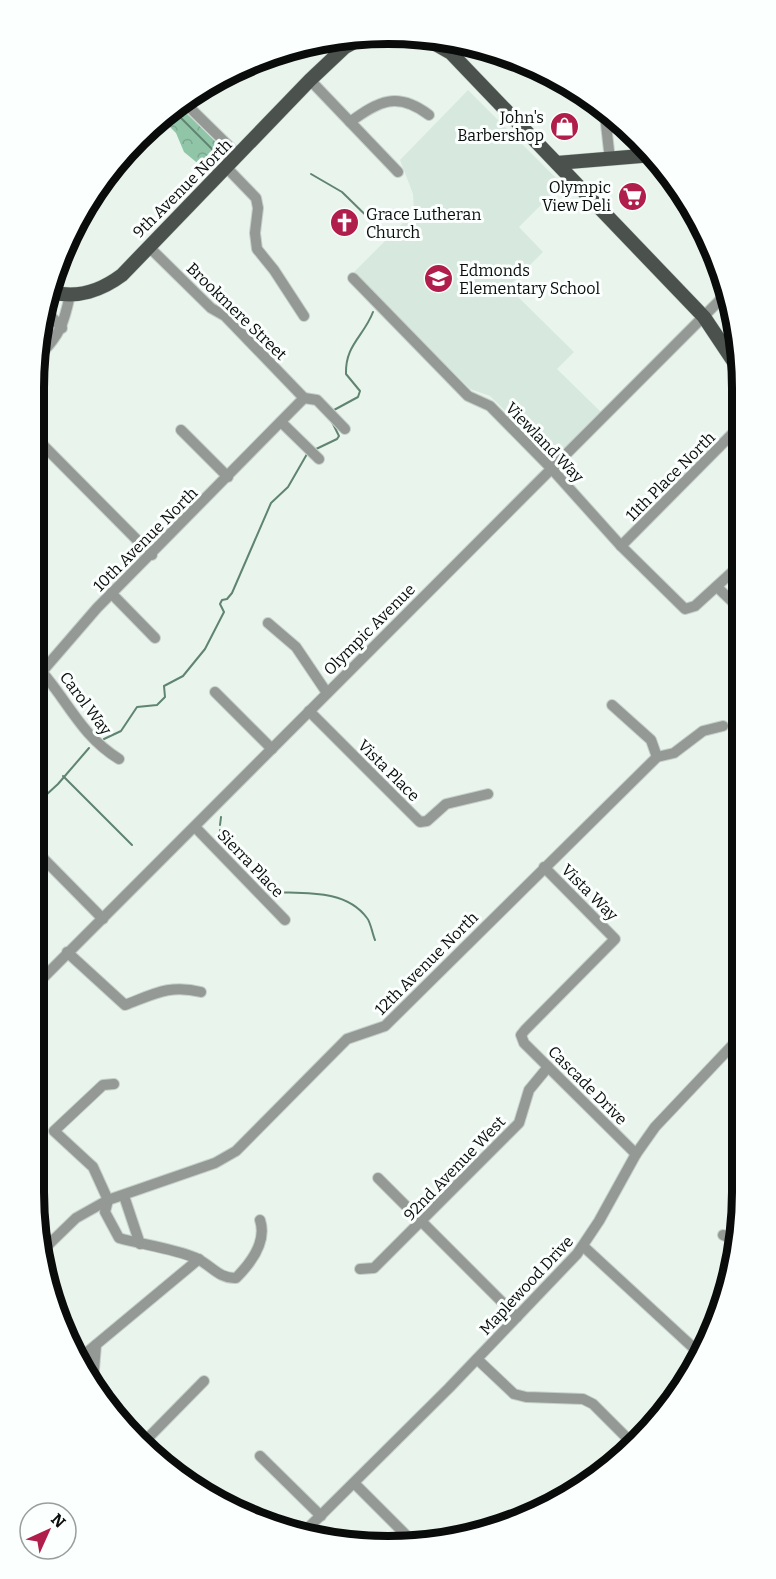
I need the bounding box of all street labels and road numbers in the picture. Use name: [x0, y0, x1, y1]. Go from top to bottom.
street label: 9th Avenue North: [129, 135, 236, 242]
street label: Brookmere Street: [183, 259, 291, 364]
street label: Viewland Way: [502, 398, 588, 487]
street label: 11th Place North: [622, 428, 719, 525]
street label: 10th Avenue North: [89, 483, 201, 595]
street label: Olympic Avenue: [320, 580, 419, 679]
street label: Carol Way: [56, 668, 116, 739]
street label: Vista Place: [354, 736, 423, 805]
street label: Sierra Place: [214, 825, 288, 901]
street label: Vista Way: [557, 860, 622, 925]
street label: 12th Avenue North: [371, 908, 482, 1019]
street label: Cascade Drive: [544, 1042, 631, 1129]
street label: 92nd Avenue West: [400, 1112, 509, 1224]
street label: Maplewood Drive: [476, 1232, 577, 1339]

